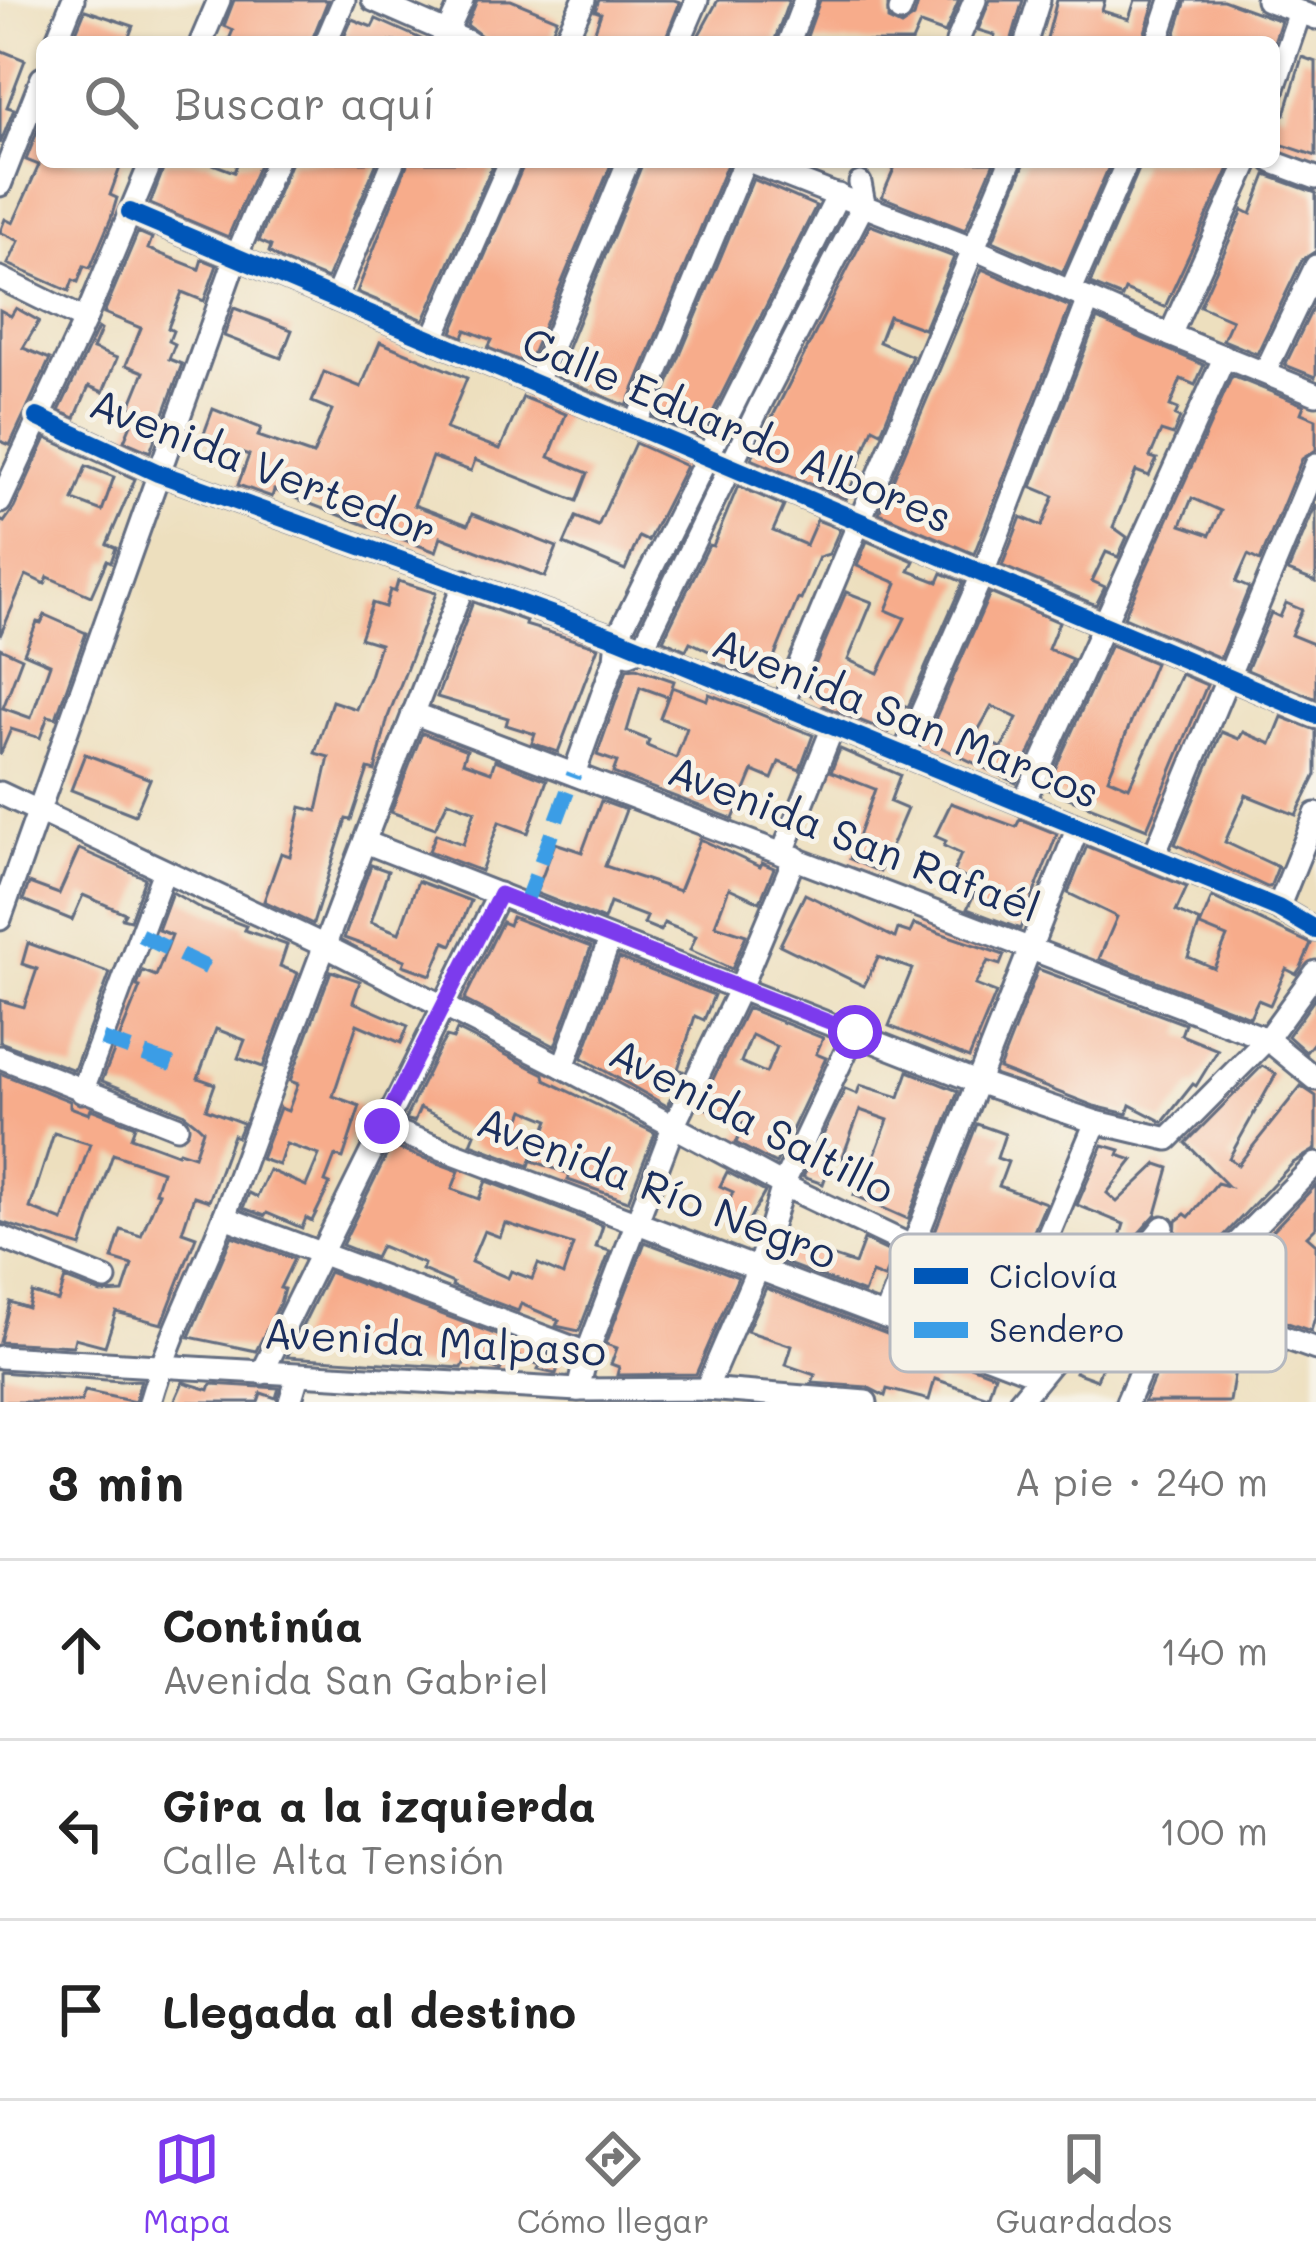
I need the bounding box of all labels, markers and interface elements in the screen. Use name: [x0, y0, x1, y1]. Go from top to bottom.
search box: [36, 36, 1280, 168]
icon: search: [78, 69, 144, 135]
text: Buscar aquí: [174, 73, 436, 131]
street label: Calle Eduardo Albores: [515, 313, 961, 544]
street label: Avenida Vertedor: [83, 374, 445, 557]
street label: Avenida San Marcos: [705, 614, 1108, 819]
street label: Avenida San Rafaél: [661, 741, 1048, 934]
route start: [828, 1005, 882, 1059]
street label: Avenida Saltillo: [601, 1024, 905, 1215]
street label: Avenida Río Negro: [470, 1093, 845, 1281]
route end: [355, 1099, 409, 1153]
legend: [890, 1234, 1286, 1372]
text: Ciclovía: [989, 1253, 1118, 1296]
street label: Avenida Malpaso: [262, 1304, 608, 1377]
text: Sendero: [989, 1307, 1124, 1350]
text: 3 min: [48, 1447, 184, 1514]
text: A pie · 240 m: [1014, 1455, 1268, 1506]
text: Continúa: [162, 1595, 363, 1653]
icon: ahead: [48, 1617, 114, 1683]
text: 140 m: [1160, 1624, 1268, 1675]
text: Avenida San Gabriel: [162, 1653, 549, 1704]
text: Gira a la izquierda: [162, 1775, 596, 1833]
icon: left: [48, 1797, 114, 1863]
text: 100 m: [1159, 1804, 1268, 1855]
text: Calle Alta Tensión: [162, 1833, 504, 1884]
icon: arrive: [48, 1977, 114, 2043]
text: Llegada al destino: [162, 1981, 576, 2039]
tab: Mapa: [143, 2126, 231, 2241]
tab: Cómo llegar: [517, 2126, 709, 2241]
tab: Guardados: [995, 2126, 1173, 2241]

